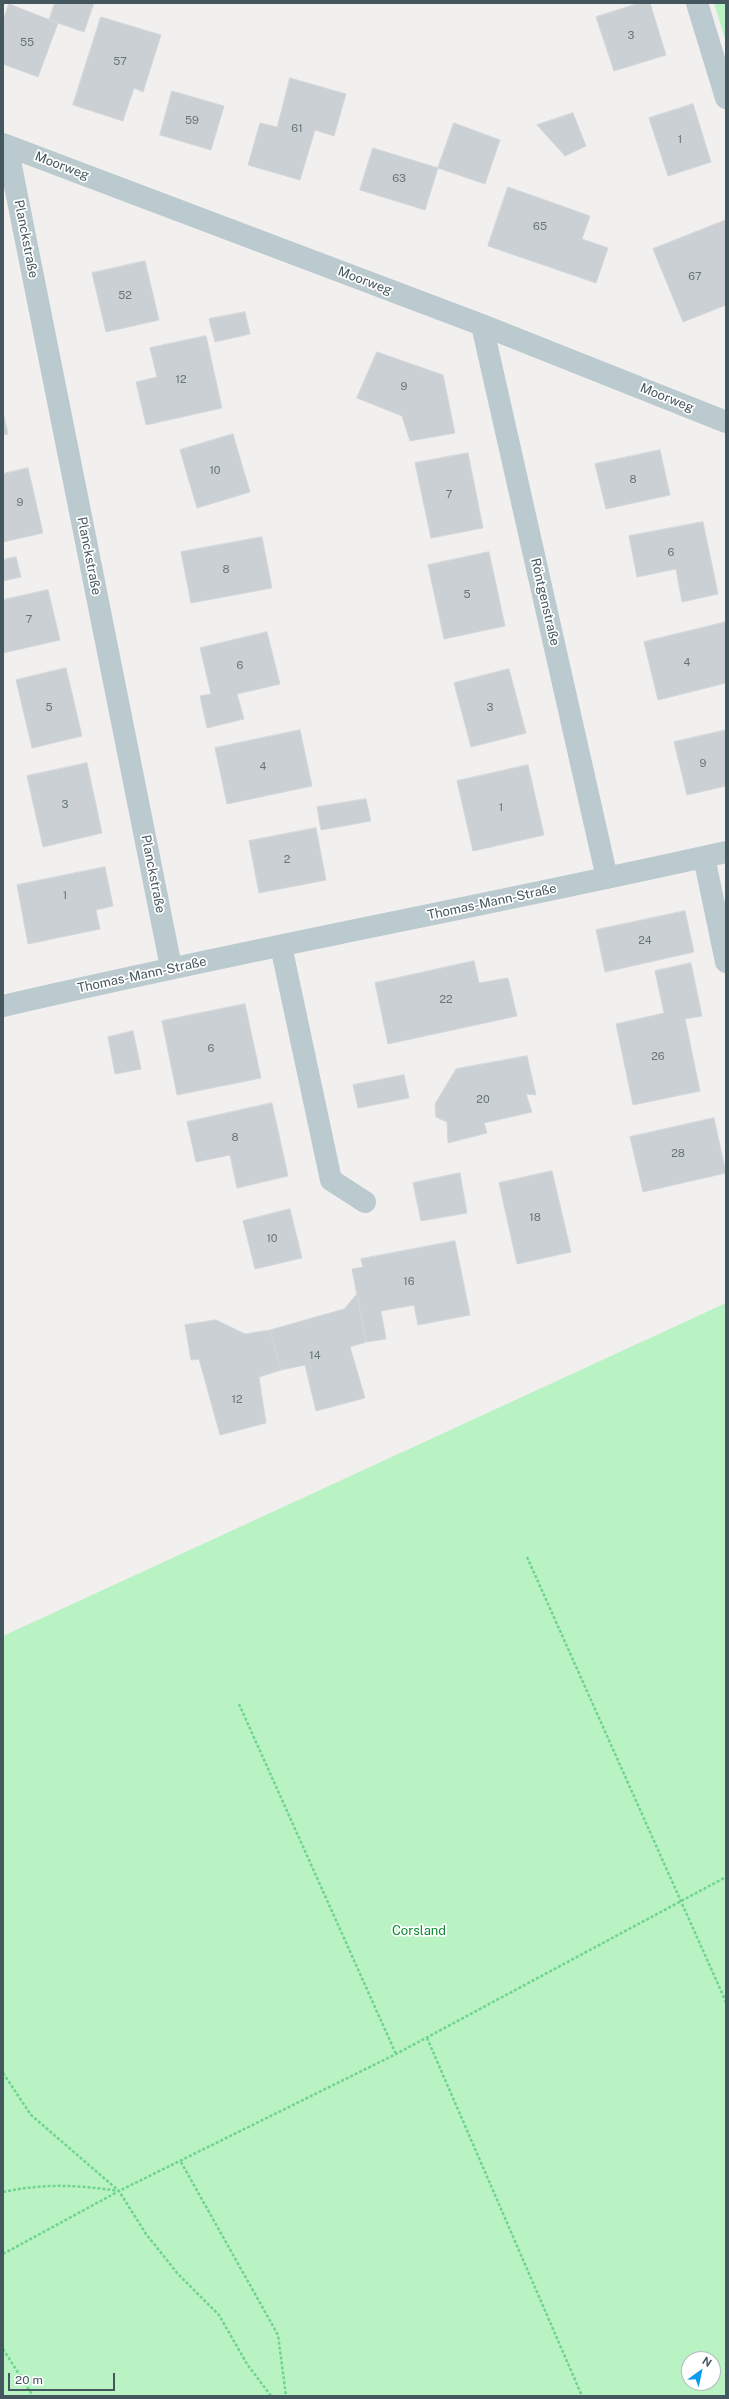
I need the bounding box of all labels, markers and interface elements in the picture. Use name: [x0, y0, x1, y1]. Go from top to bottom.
house number: 3: [628, 29, 634, 43]
house number: 55: [20, 36, 34, 50]
house number: 57: [113, 55, 127, 69]
house number: 59: [185, 114, 199, 128]
house number: 61: [291, 122, 303, 136]
house number: 1: [678, 133, 682, 147]
street label: Moorweg: [33, 149, 91, 183]
house number: 63: [392, 172, 406, 186]
street label: Planckstraße: [11, 198, 41, 280]
house number: 65: [533, 220, 547, 234]
street label: Moorweg: [336, 264, 394, 298]
house number: 67: [688, 270, 702, 284]
house number: 52: [118, 289, 132, 303]
house number: 12: [175, 373, 187, 387]
house number: 9: [401, 380, 407, 394]
street label: Moorweg: [638, 380, 696, 416]
house number: 10: [209, 464, 221, 478]
house number: 8: [629, 473, 637, 487]
house number: 7: [446, 488, 452, 502]
house number: 9: [17, 496, 23, 510]
street label: Planckstraße: [74, 515, 104, 597]
house number: 6: [668, 546, 674, 560]
street label: Röntgenstraße: [527, 557, 563, 647]
house number: 8: [222, 563, 230, 577]
house number: 5: [463, 588, 471, 602]
house number: 7: [26, 613, 32, 627]
house number: 4: [684, 656, 690, 670]
house number: 6: [237, 659, 243, 673]
house number: 5: [45, 701, 53, 715]
house number: 3: [487, 701, 493, 715]
house number: 9: [700, 757, 706, 771]
house number: 4: [260, 760, 266, 774]
house number: 3: [62, 798, 68, 812]
house number: 1: [499, 801, 503, 815]
street label: Planckstraße: [138, 833, 168, 915]
house number: 2: [284, 853, 290, 867]
street label: Thomas-Mann-Straße: [426, 881, 558, 923]
house number: 1: [63, 889, 67, 903]
house number: 24: [638, 934, 652, 948]
street label: Thomas-Mann-Straße: [76, 954, 208, 996]
house number: 22: [439, 993, 453, 1007]
house number: 6: [208, 1042, 214, 1056]
house number: 26: [651, 1050, 665, 1064]
house number: 20: [476, 1093, 490, 1107]
house number: 8: [231, 1131, 239, 1145]
house number: 28: [671, 1147, 685, 1161]
house number: 18: [529, 1211, 541, 1225]
house number: 10: [266, 1232, 278, 1246]
house number: 16: [403, 1275, 415, 1289]
house number: 14: [309, 1349, 321, 1363]
house number: 12: [231, 1393, 243, 1407]
park label: Corsland: [392, 1923, 446, 1939]
north arrow: [681, 2351, 721, 2391]
text: N: [700, 2354, 714, 2369]
scale bar: [10, 2365, 117, 2391]
text: 20 m: [15, 2373, 43, 2387]

